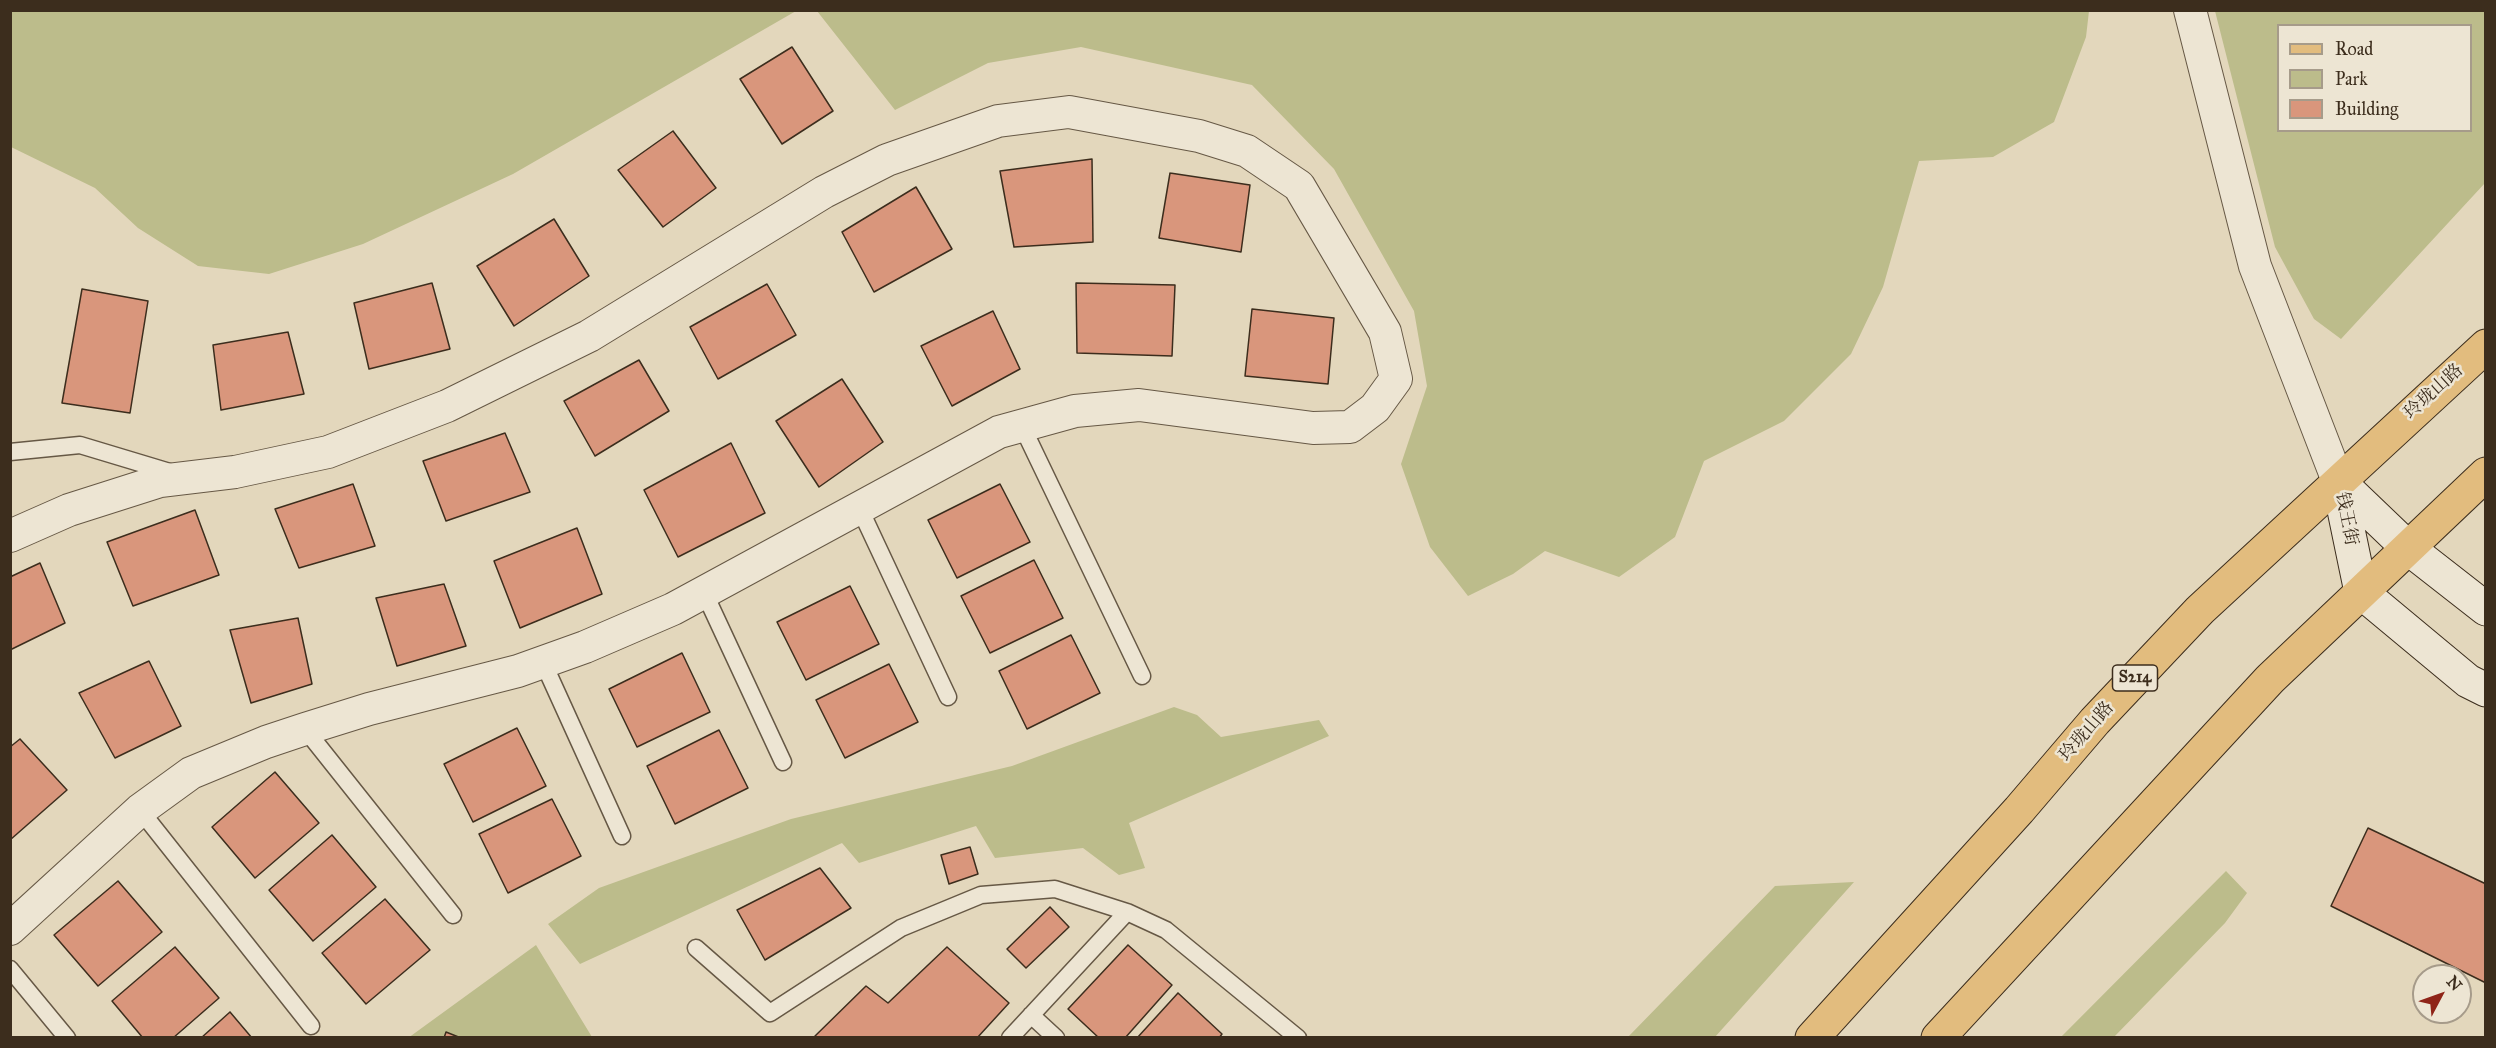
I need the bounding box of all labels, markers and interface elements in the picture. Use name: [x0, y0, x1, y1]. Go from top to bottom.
legend: [2277, 24, 2472, 132]
text: Road: [2335, 38, 2373, 60]
text: Park: [2335, 68, 2368, 90]
text: Building: [2335, 98, 2398, 120]
street label: 玲珑山路: [2400, 360, 2468, 424]
street label: 钱王街: [2330, 490, 2362, 548]
road number: S214: [2112, 665, 2158, 691]
street label: 玲珑山路: [2055, 698, 2119, 766]
north arrow: [2412, 964, 2472, 1024]
text: N: [2443, 972, 2466, 995]

